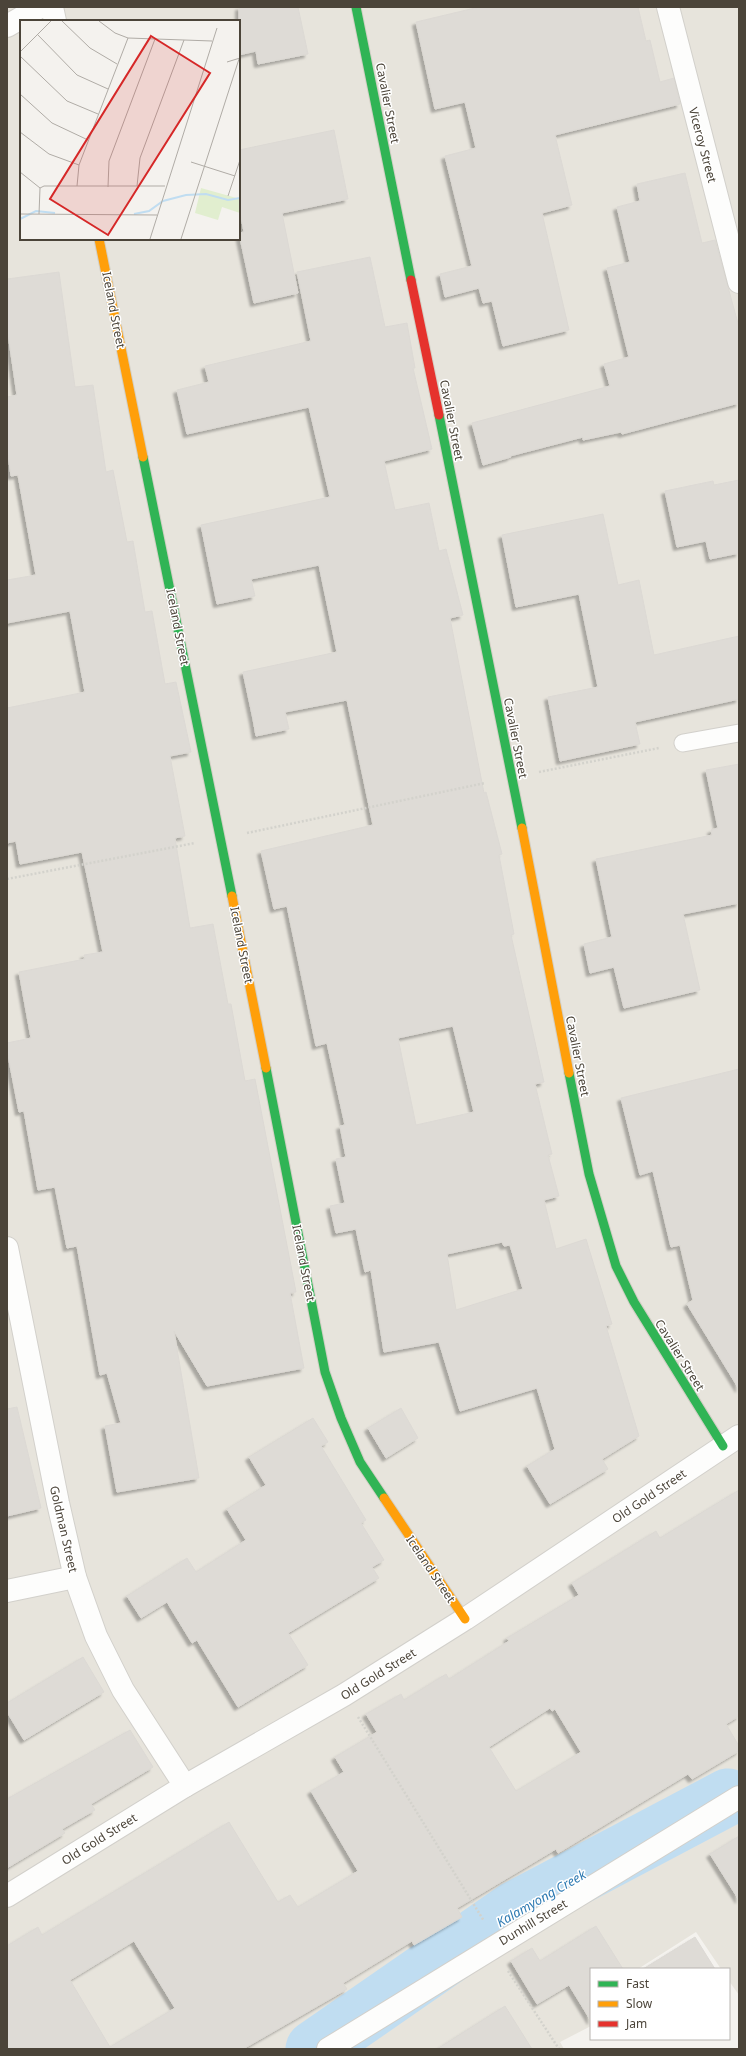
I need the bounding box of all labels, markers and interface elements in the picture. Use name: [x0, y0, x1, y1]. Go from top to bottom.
inset map: [20, 20, 240, 240]
street label: Cavalier Street: [372, 61, 404, 145]
street label: Viceroy Street: [685, 105, 721, 185]
street label: Iceland Street: [98, 270, 130, 350]
street label: Cavalier Street: [436, 378, 468, 462]
street label: Iceland Street: [162, 587, 194, 667]
street label: Cavalier Street: [500, 696, 532, 780]
street label: Iceland Street: [226, 905, 258, 985]
street label: Cavalier Street: [562, 1014, 594, 1098]
street label: Iceland Street: [288, 1223, 320, 1303]
street label: Cavalier Street: [651, 1316, 709, 1395]
street label: Old Gold Street: [609, 1465, 690, 1527]
street label: Goldman Street: [46, 1484, 82, 1575]
street label: Iceland Street: [402, 1532, 460, 1607]
street label: Old Gold Street: [337, 1644, 420, 1704]
street label: Old Gold Street: [58, 1809, 141, 1869]
water label: Kalamyong Creek: [493, 1865, 590, 1931]
street label: Dunhill Street: [496, 1895, 571, 1949]
legend: [590, 1968, 730, 2040]
text: Fast: [626, 1975, 650, 1992]
text: Slow: [626, 1995, 653, 2012]
text: Jam: [625, 2015, 647, 2032]

